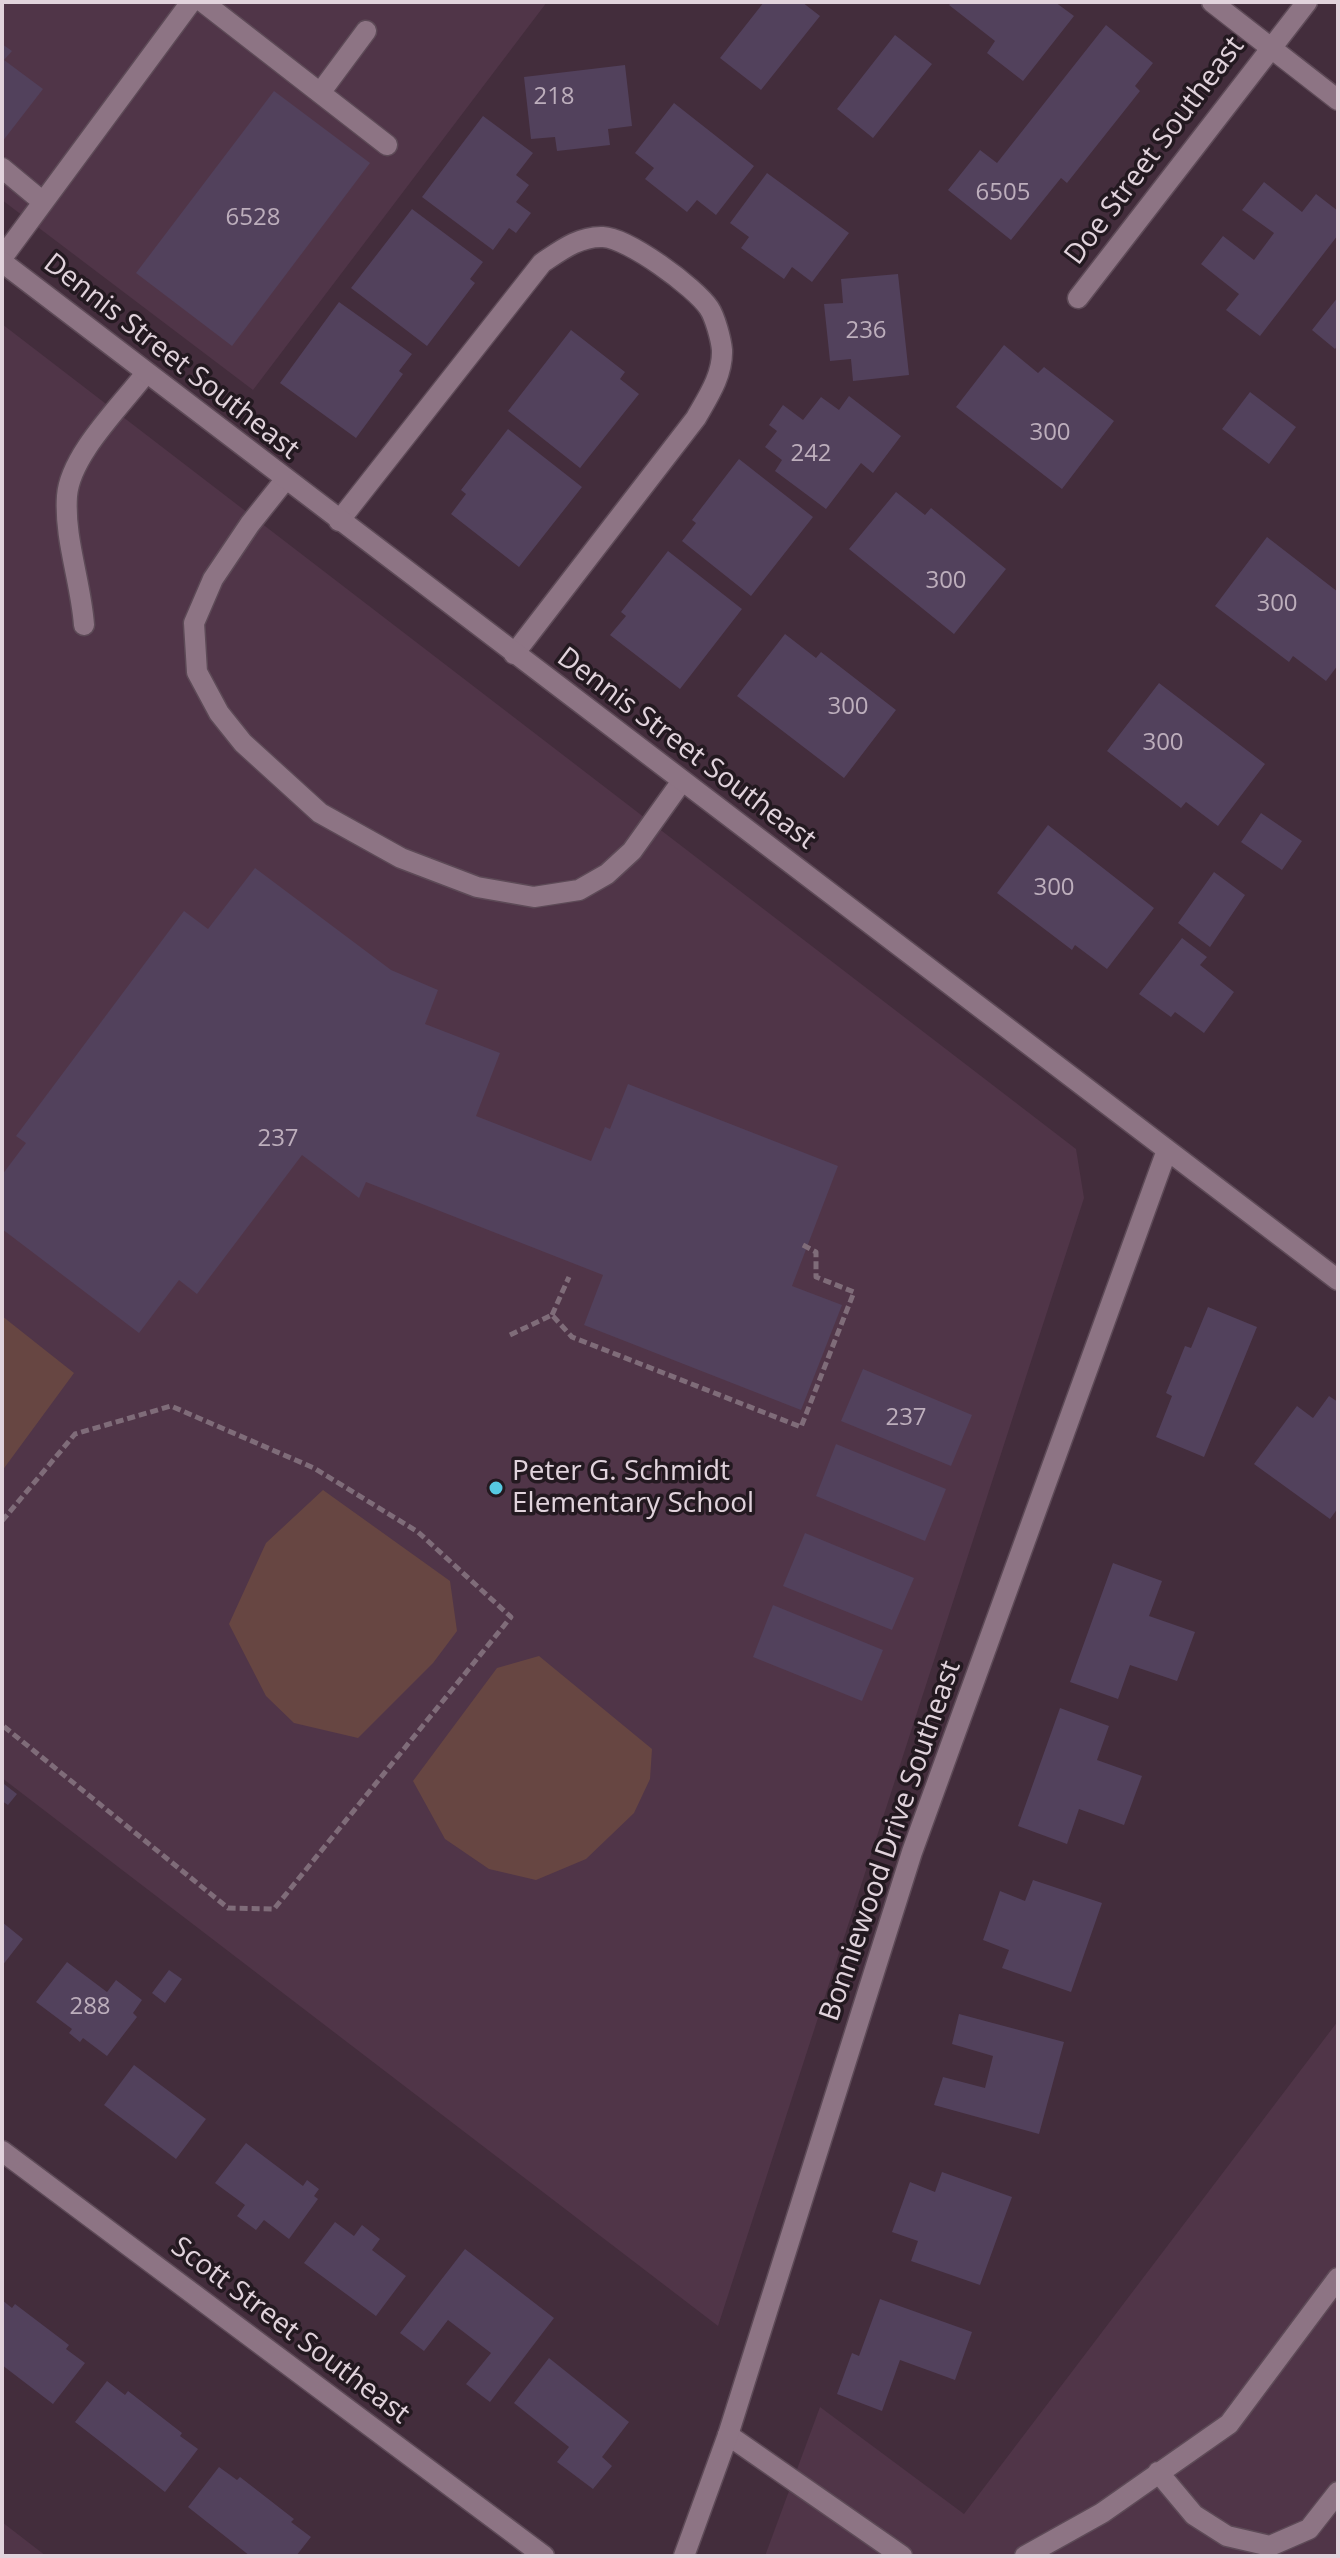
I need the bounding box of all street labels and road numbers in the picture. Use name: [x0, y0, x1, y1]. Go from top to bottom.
street label: Doe Street Southeast: [1058, 30, 1252, 272]
street label: Dennis Street Southeast: [37, 247, 305, 467]
street label: Dennis Street Southeast: [550, 641, 822, 857]
street label: Bonniewood Drive Southeast: [813, 1656, 969, 2026]
street label: Scott Street Southeast: [164, 2230, 416, 2432]

